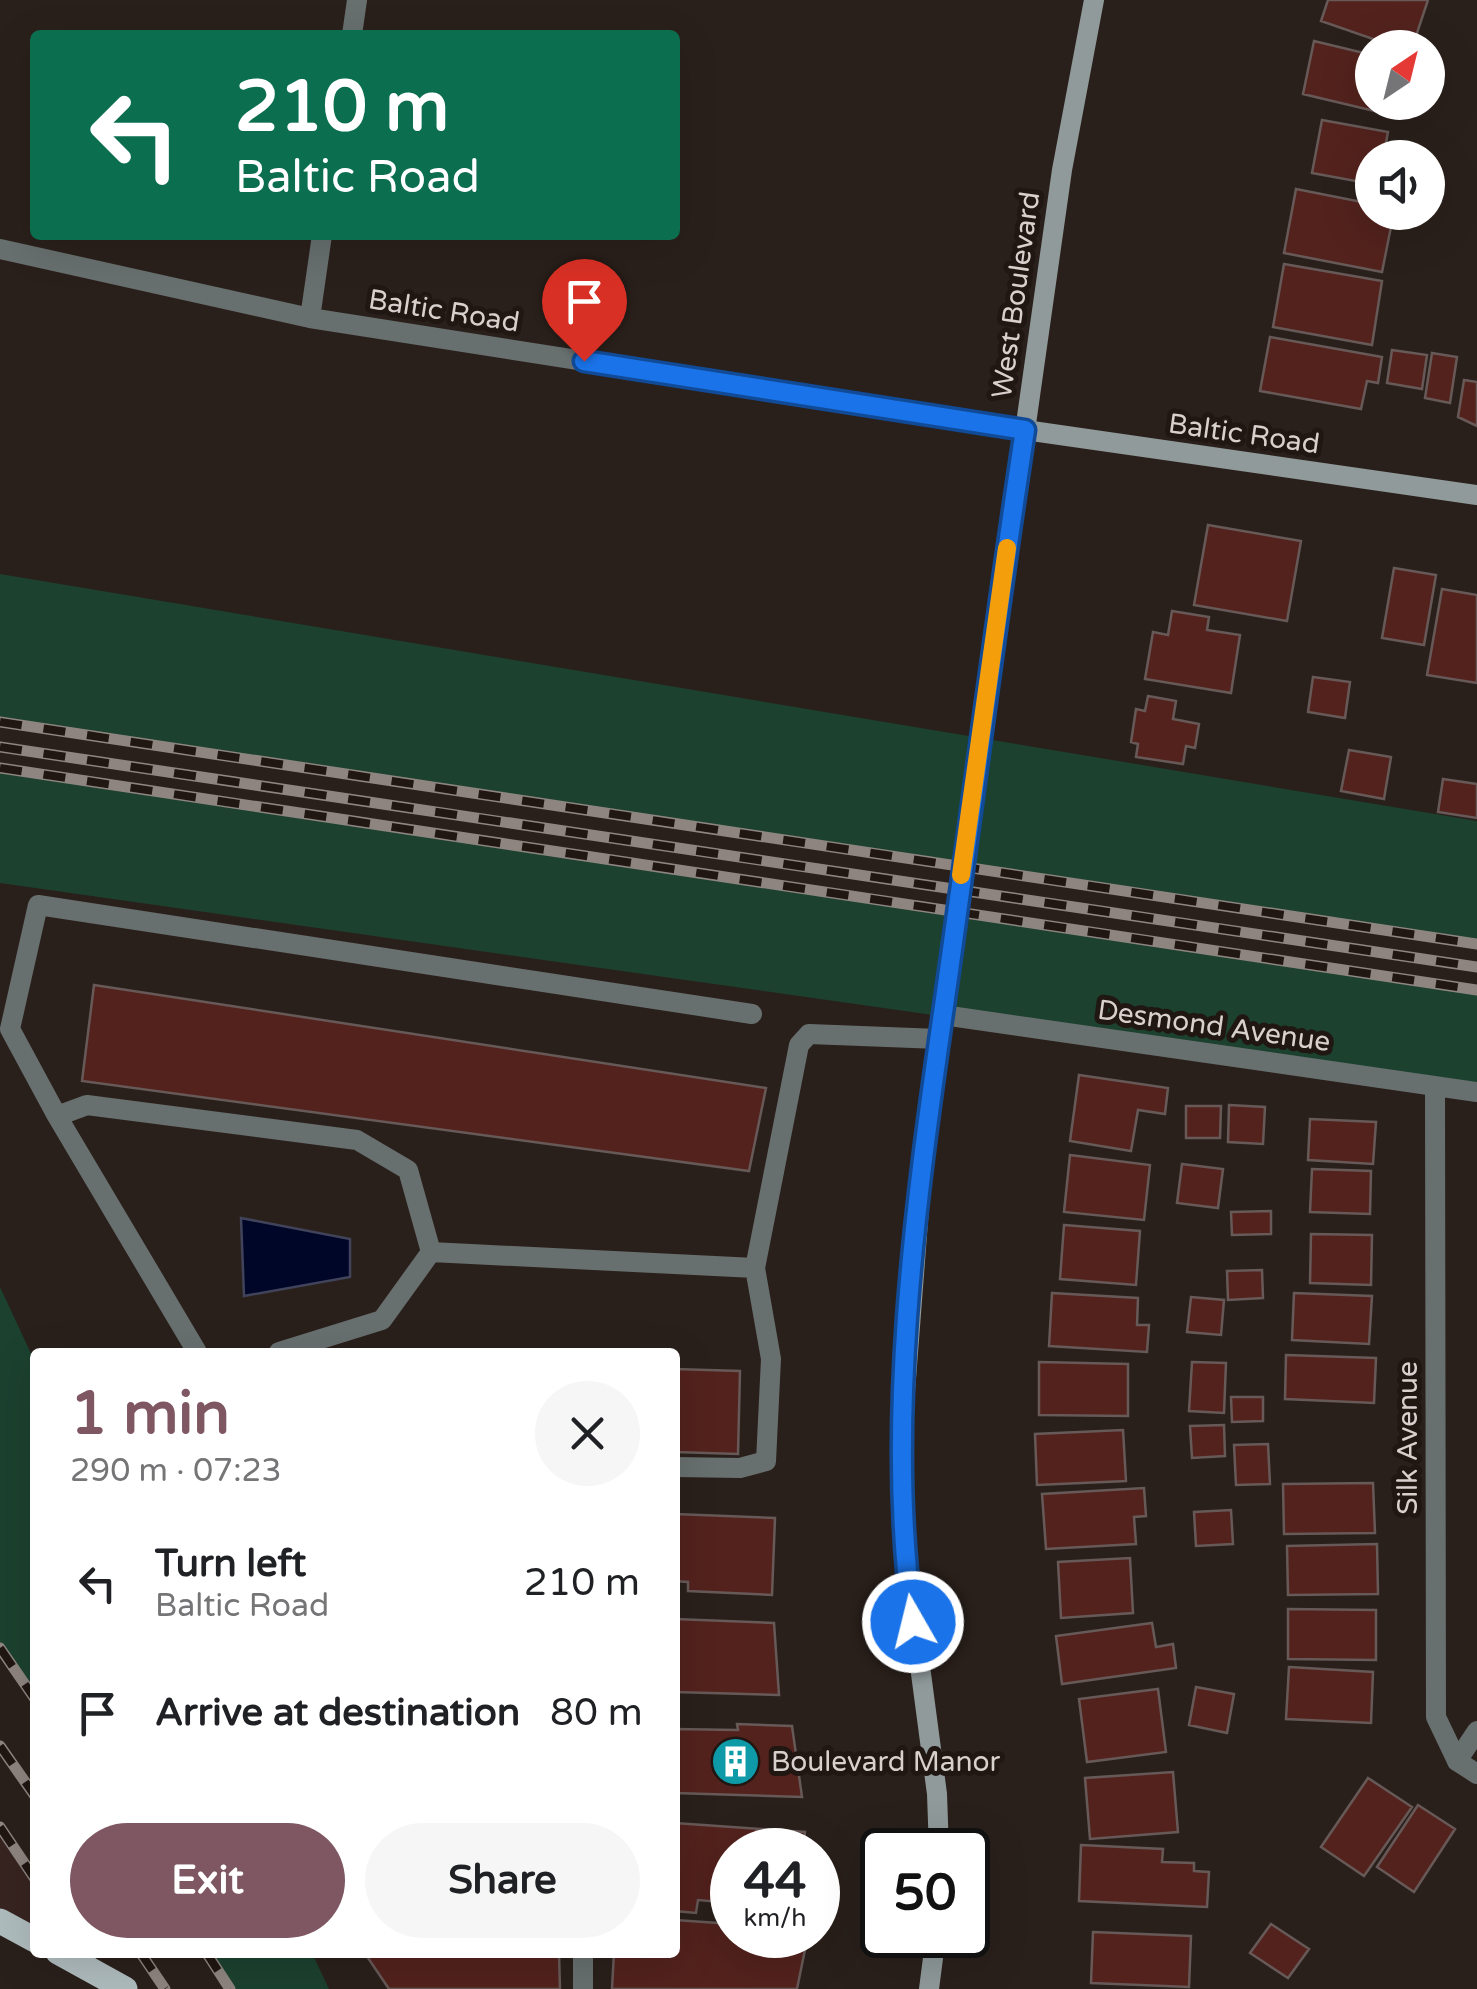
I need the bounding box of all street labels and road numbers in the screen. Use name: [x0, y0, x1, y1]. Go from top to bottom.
street label: West Boulevard: [985, 189, 1047, 401]
street label: Baltic Road: [366, 282, 522, 340]
street label: Baltic Road: [1166, 407, 1322, 461]
street label: Desmond Avenue: [1095, 993, 1333, 1059]
street label: Silk Avenue: [1391, 1361, 1425, 1515]

